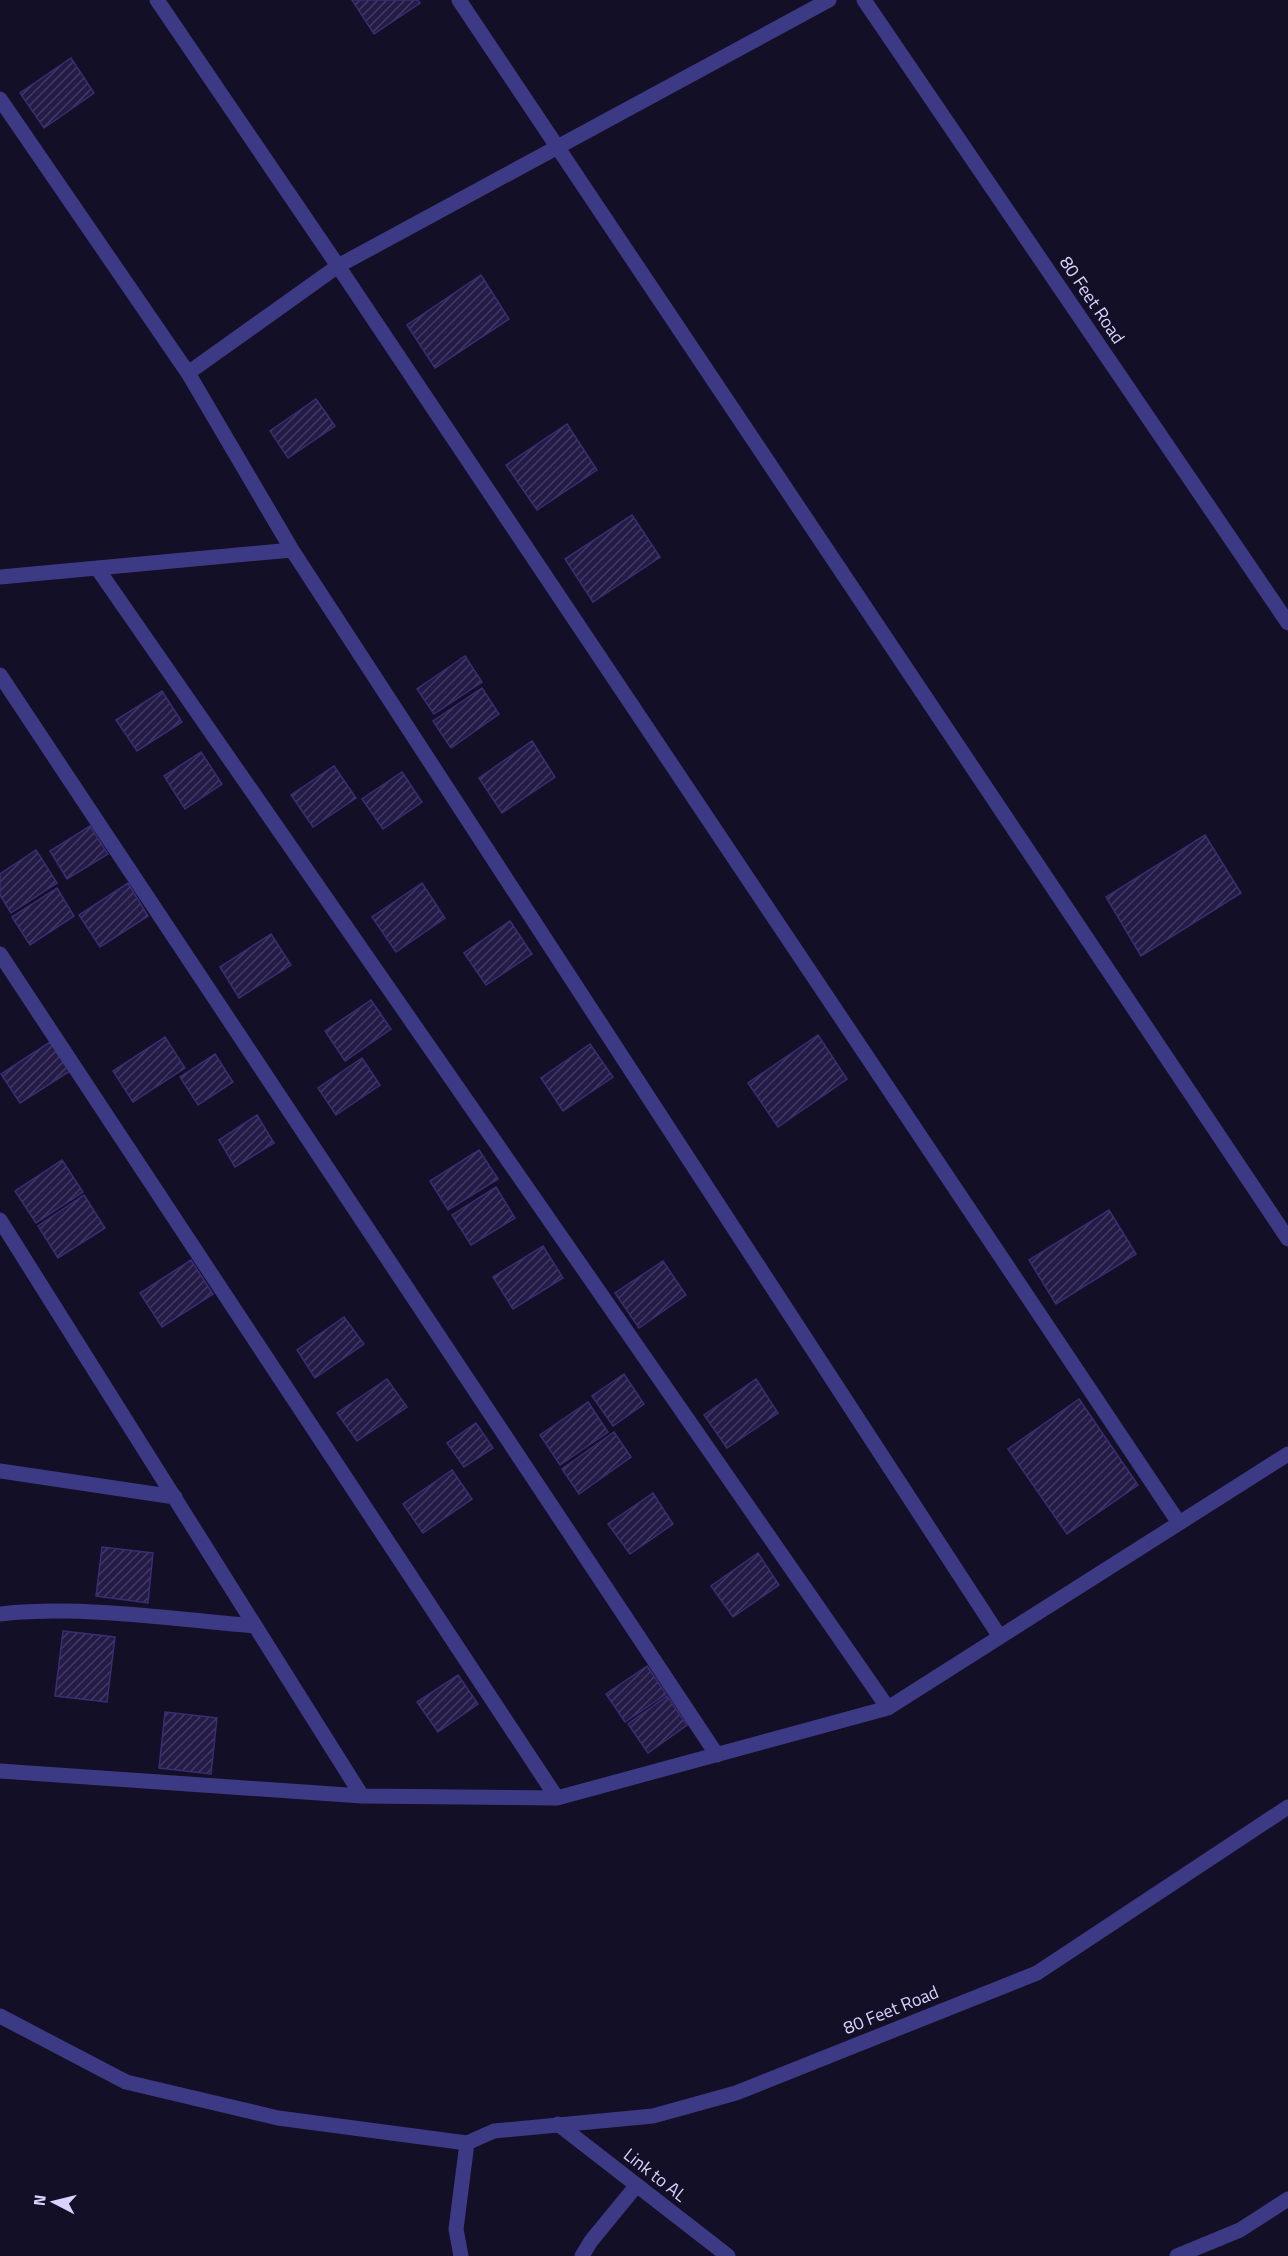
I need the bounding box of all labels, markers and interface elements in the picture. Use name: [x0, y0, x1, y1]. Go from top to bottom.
street label: 80 Feet Road: [1053, 250, 1132, 349]
street label: 80 Feet Road: [839, 1978, 943, 2041]
street label: Link to AL: [618, 2141, 693, 2208]
north arrow: [24, 2172, 84, 2232]
text: N: [27, 2193, 52, 2207]

